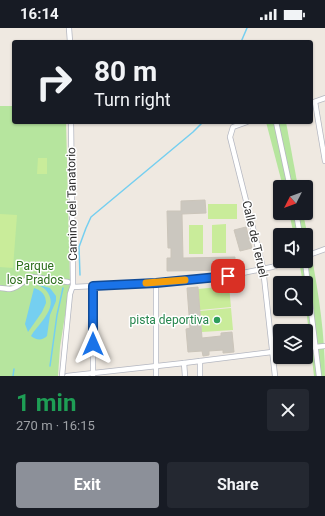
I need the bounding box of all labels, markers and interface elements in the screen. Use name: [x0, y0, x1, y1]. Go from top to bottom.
text: 16:14: [20, 5, 59, 23]
text: 80 m: [94, 55, 157, 88]
icon: right: [28, 56, 80, 108]
text: Turn right: [94, 89, 171, 110]
street label: Camino del Tanatorio: [64, 147, 80, 261]
north arrow: [273, 180, 313, 220]
map controls: [273, 180, 313, 364]
street label: Calle de Teruel: [239, 199, 271, 279]
button: sound: [273, 228, 313, 268]
park label: Parque los Prados: [7, 259, 63, 287]
pin: [211, 259, 245, 293]
icon: arrive: [217, 265, 239, 287]
button: search: [273, 276, 313, 316]
place label: pista deportiva: [130, 313, 209, 327]
marker: pista deportiva: [212, 315, 222, 325]
position arrow: [72, 323, 114, 365]
button: layers: [273, 324, 313, 364]
text: 1 min: [16, 389, 76, 417]
button: close: [267, 389, 309, 431]
text: 270 m · 16:15: [16, 418, 95, 433]
button: Exit: [16, 462, 159, 508]
button: Share: [167, 462, 309, 508]

